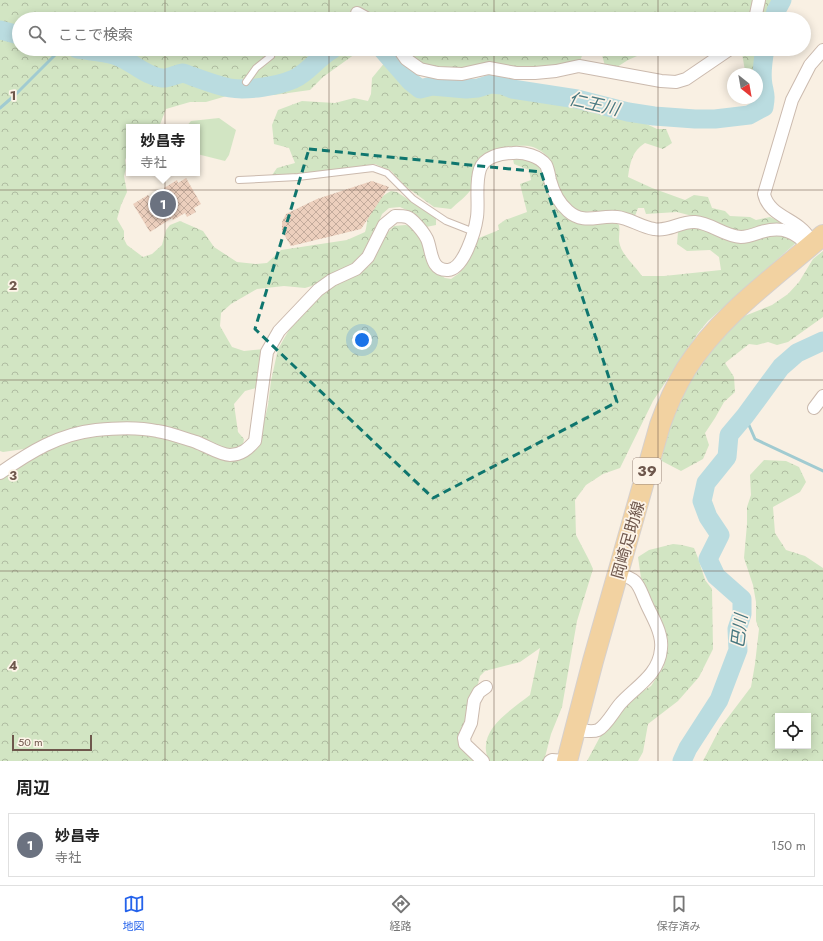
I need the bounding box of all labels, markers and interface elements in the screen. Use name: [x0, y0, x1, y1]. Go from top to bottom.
search box: [12, 12, 811, 56]
icon: search: [26, 23, 48, 45]
text: ここで検索: [58, 24, 133, 46]
north arrow: [727, 68, 763, 104]
text: 1: [10, 86, 16, 105]
water label: 仁王川: [566, 87, 623, 122]
popup: [126, 124, 200, 176]
text: 妙昌寺: [140, 130, 186, 152]
text: 寺社: [140, 153, 167, 172]
pin: 1: [150, 189, 176, 219]
text: 2: [9, 276, 17, 295]
your location: [352, 330, 372, 350]
road number: 39: [633, 458, 661, 484]
text: 3: [9, 466, 17, 485]
street label: 岡崎足助線: [606, 498, 650, 582]
water label: 巴川: [725, 611, 753, 649]
text: 4: [8, 656, 18, 675]
map controls: [775, 713, 811, 749]
button: locate: [775, 713, 811, 749]
scale bar: [12, 733, 92, 752]
text: 50 m: [18, 734, 43, 750]
text: 周辺: [16, 776, 50, 800]
text: 妙昌寺: [55, 825, 100, 847]
text: 1: [27, 836, 33, 855]
text: 150 m: [771, 836, 806, 855]
text: 寺社: [55, 848, 81, 867]
tab: 地図: [123, 893, 145, 934]
tab: 経路: [390, 893, 412, 934]
tab: 保存済み: [657, 893, 701, 934]

